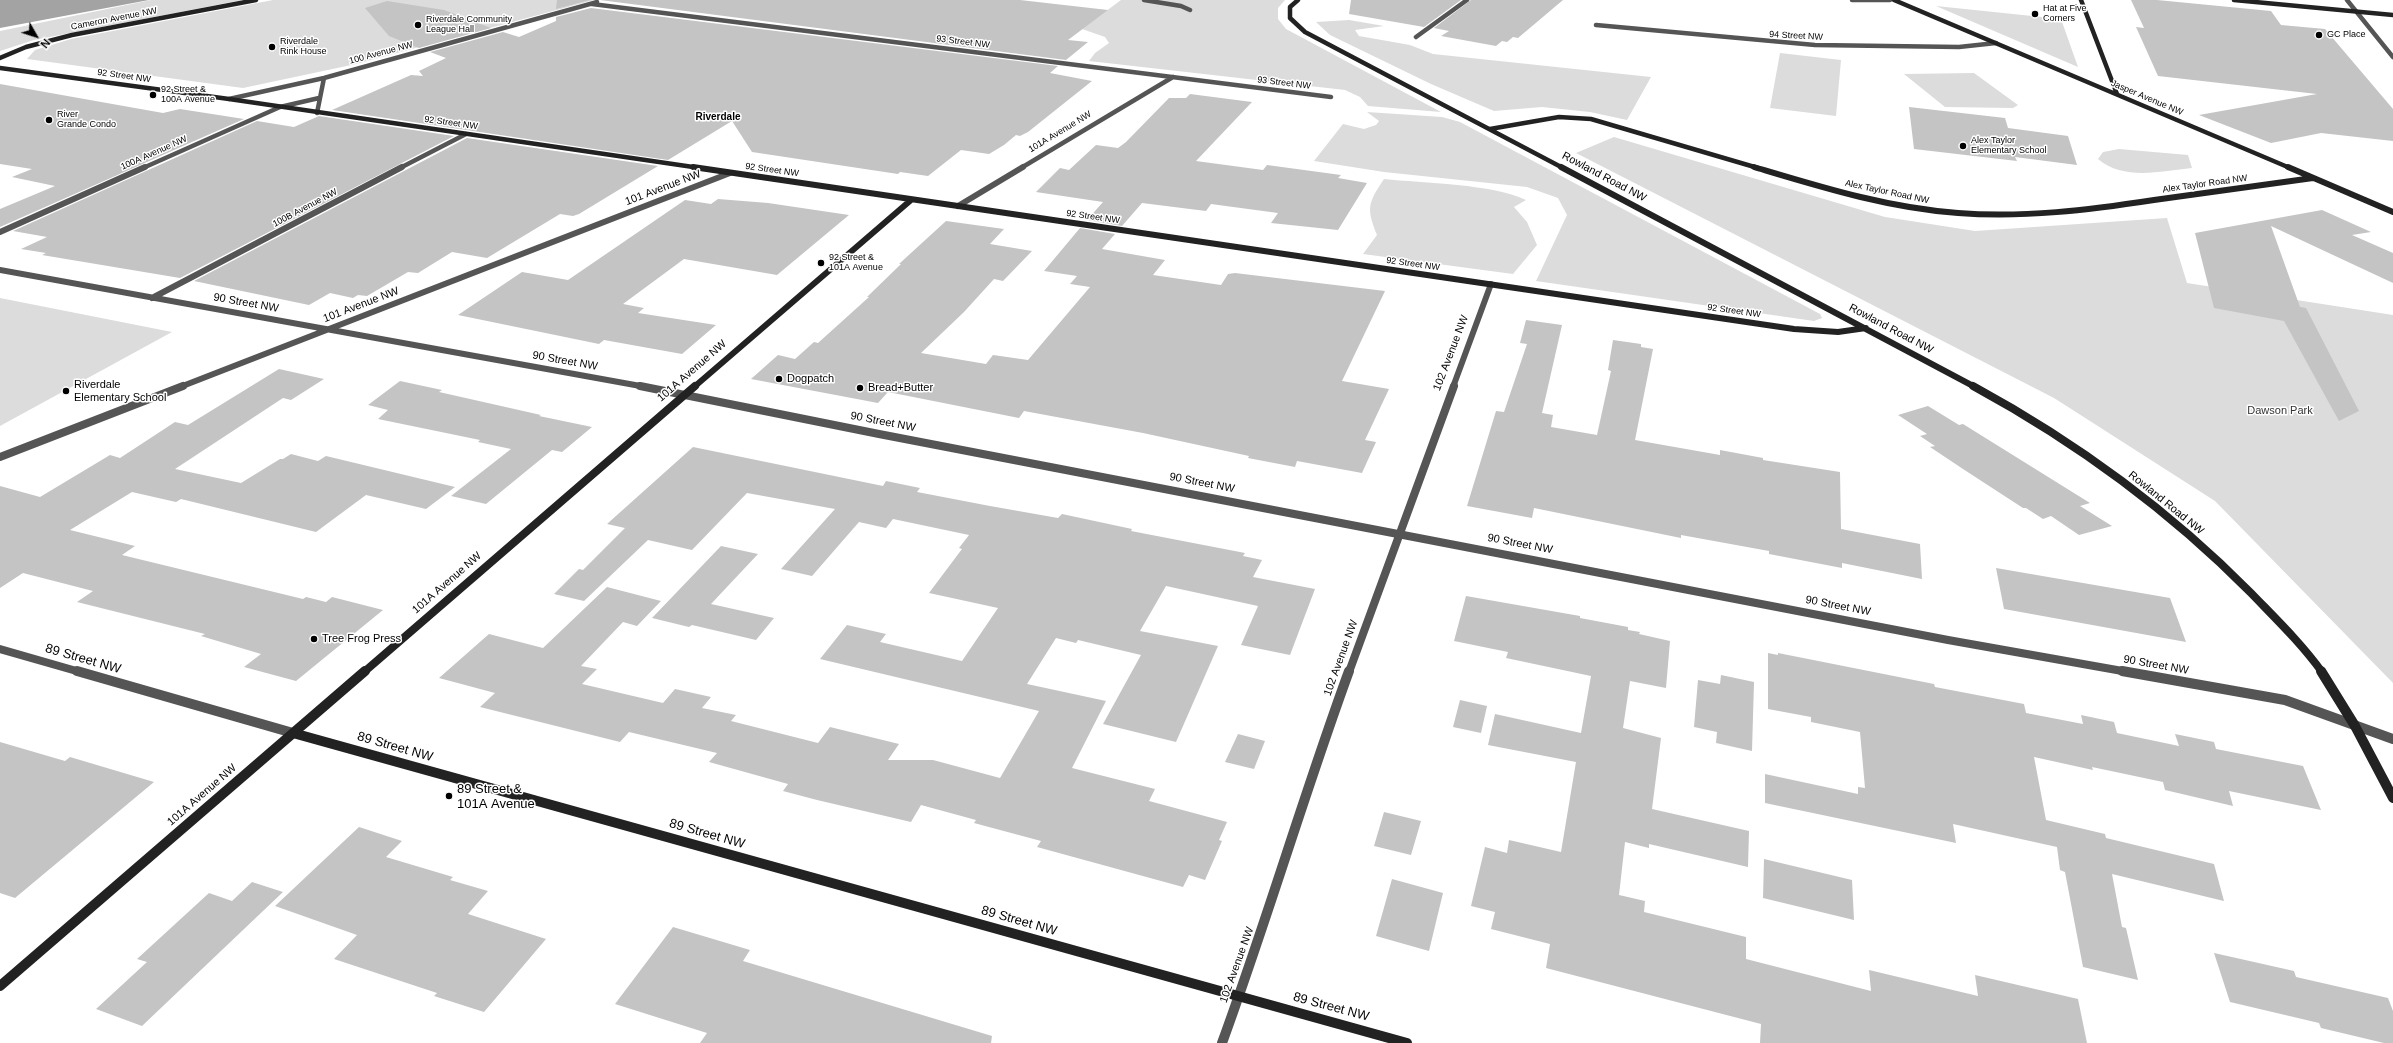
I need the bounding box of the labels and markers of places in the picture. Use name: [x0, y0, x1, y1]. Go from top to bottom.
place label: Hat at Five Corners: [2043, 4, 2087, 25]
marker: Hat at Five Corners: [2030, 9, 2040, 19]
place label: Riverdale Community League Hall: [426, 15, 512, 36]
marker: Riverdale Community League Hall: [413, 20, 423, 30]
marker: GC Place: [2314, 30, 2324, 40]
place label: GC Place: [2327, 30, 2366, 40]
place label: Riverdale Rink House: [280, 37, 327, 58]
marker: Riverdale Rink House: [267, 42, 277, 52]
place label: 92 Street & 100A Avenue: [161, 85, 215, 106]
marker: 92 Street & 100A Avenue: [148, 90, 158, 100]
place label: River Grande Condo: [57, 110, 116, 131]
marker: River Grande Condo: [44, 115, 54, 125]
place label: Alex Taylor Elementary School: [1971, 136, 2047, 157]
marker: Alex Taylor Elementary School: [1958, 141, 1968, 151]
place label: 92 Street & 101A Avenue: [829, 253, 883, 274]
marker: 92 Street & 101A Avenue: [816, 258, 826, 268]
place label: Dogpatch: [787, 372, 834, 386]
marker: Dogpatch: [774, 374, 784, 384]
place label: Riverdale Elementary School: [74, 378, 166, 404]
place label: Bread+Butter: [868, 381, 933, 395]
marker: Bread+Butter: [855, 383, 865, 393]
marker: Riverdale Elementary School: [61, 386, 71, 396]
place label: Tree Frog Press: [322, 632, 401, 646]
marker: Tree Frog Press: [309, 634, 319, 644]
place label: 89 Street & 101A Avenue: [457, 781, 535, 812]
marker: 89 Street & 101A Avenue: [444, 791, 454, 801]

